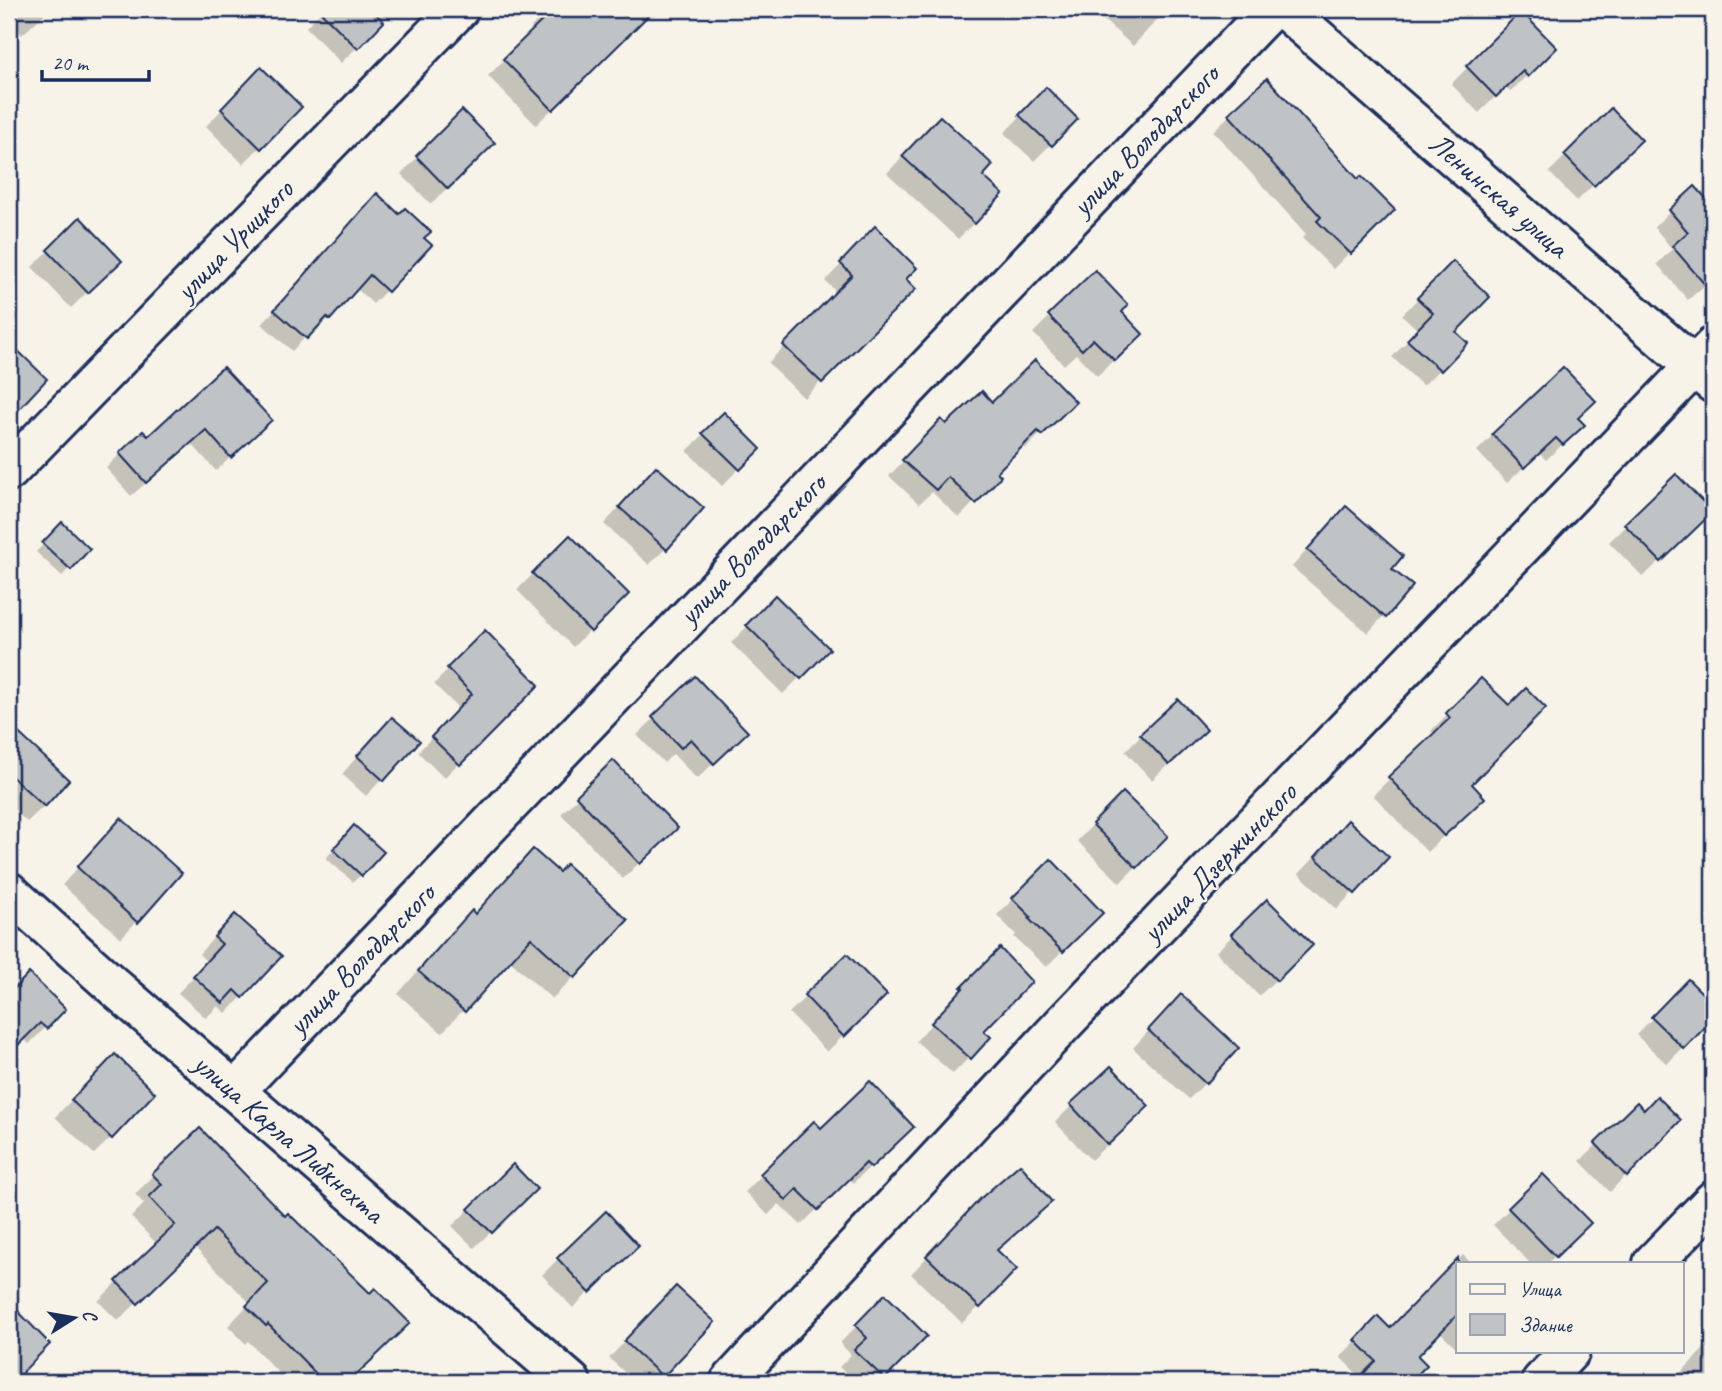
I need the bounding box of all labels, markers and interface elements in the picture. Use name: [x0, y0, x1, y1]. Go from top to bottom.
scale bar: [42, 38, 149, 82]
text: 20 m: [52, 50, 90, 76]
street label: улица Володарского: [1061, 53, 1230, 226]
street label: Ленинская улица: [1421, 124, 1578, 267]
street label: улица Урицкого: [165, 170, 302, 310]
street label: улица Володарского: [668, 462, 837, 635]
street label: улица Дзержинского: [1132, 773, 1306, 951]
street label: улица Володарского: [277, 872, 446, 1045]
street label: улица Карла Либкнехта: [184, 1043, 394, 1233]
legend: [1456, 1262, 1684, 1352]
text: Улица: [1519, 1276, 1562, 1302]
north arrow: [38, 1282, 108, 1352]
text: С: [77, 1308, 103, 1324]
text: Здание: [1519, 1312, 1573, 1338]

